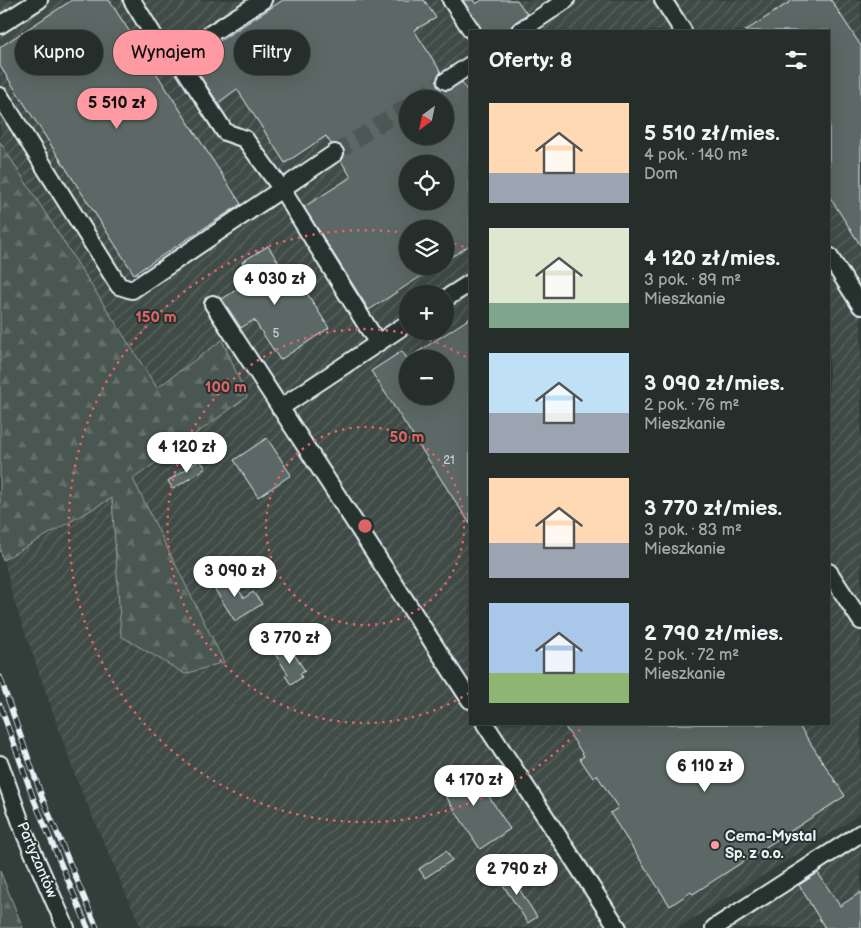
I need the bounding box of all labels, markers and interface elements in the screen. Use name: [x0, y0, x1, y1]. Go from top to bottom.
chip: Kupno: [15, 30, 103, 75]
chip: Wynajem: [113, 30, 224, 75]
chip: Filtry: [234, 30, 310, 75]
icon: filters: [782, 46, 810, 74]
text: Oferty: 8: [489, 48, 572, 73]
pin: 5 510 zł: [65, 88, 169, 130]
north arrow: [399, 90, 454, 145]
map controls: [399, 90, 454, 405]
text: 5 510 zł: [88, 94, 146, 113]
text: 5 510 zł/mies.: [644, 121, 780, 146]
icon: home: [529, 123, 589, 183]
text: 4 pok. · 140 m²: [644, 146, 748, 165]
button: locate: [399, 155, 454, 210]
text: Dom: [644, 165, 678, 184]
button: layers: [399, 220, 454, 275]
text: 4 120 zł/mies.: [644, 246, 780, 271]
icon: home: [529, 248, 589, 308]
pin: 4 030 zł: [223, 264, 327, 306]
text: 4 030 zł: [244, 270, 306, 289]
text: 3 pok. · 89 m²: [644, 271, 741, 290]
button: +: [399, 285, 454, 340]
text: Mieszkanie: [644, 290, 726, 309]
text: 150 m: [135, 308, 177, 327]
house number: 5: [273, 326, 280, 341]
button: −: [399, 350, 454, 405]
text: 3 090 zł/mies.: [644, 371, 784, 396]
icon: home: [529, 373, 589, 433]
text: 100 m: [205, 378, 247, 397]
text: 2 pok. · 76 m²: [644, 396, 740, 415]
text: Mieszkanie: [644, 415, 726, 434]
text: 50 m: [390, 428, 425, 447]
pin: 4 120 zł: [135, 432, 239, 474]
text: 4 120 zł: [158, 438, 216, 457]
house number: 21: [443, 453, 455, 468]
text: 3 770 zł/mies.: [644, 496, 782, 521]
icon: home: [529, 498, 589, 558]
centre of rings: [356, 517, 374, 535]
text: 3 pok. · 83 m²: [644, 521, 742, 540]
text: Mieszkanie: [644, 540, 726, 559]
pin: 3 090 zł: [183, 556, 287, 598]
text: 3 090 zł: [204, 562, 266, 581]
text: 2 790 zł/mies.: [644, 621, 783, 646]
pin: 3 770 zł: [238, 622, 342, 665]
icon: home: [529, 623, 589, 683]
text: 3 770 zł: [260, 629, 320, 648]
text: 2 pok. · 72 m²: [644, 646, 739, 665]
text: Mieszkanie: [644, 665, 726, 684]
pin: 6 110 zł: [653, 750, 757, 793]
text: 6 110 zł: [677, 757, 733, 776]
pin: 4 170 zł: [422, 764, 526, 807]
text: 4 170 zł: [445, 771, 503, 790]
street label: Partyzantów: [12, 819, 62, 901]
place label: Cema-Mystal Sp. z o.o.: [725, 827, 816, 863]
marker: Cema-Mystal Sp. z o.o.: [709, 839, 721, 851]
pin: 2 790 zł: [465, 854, 569, 896]
text: 2 790 zł: [487, 860, 547, 879]

